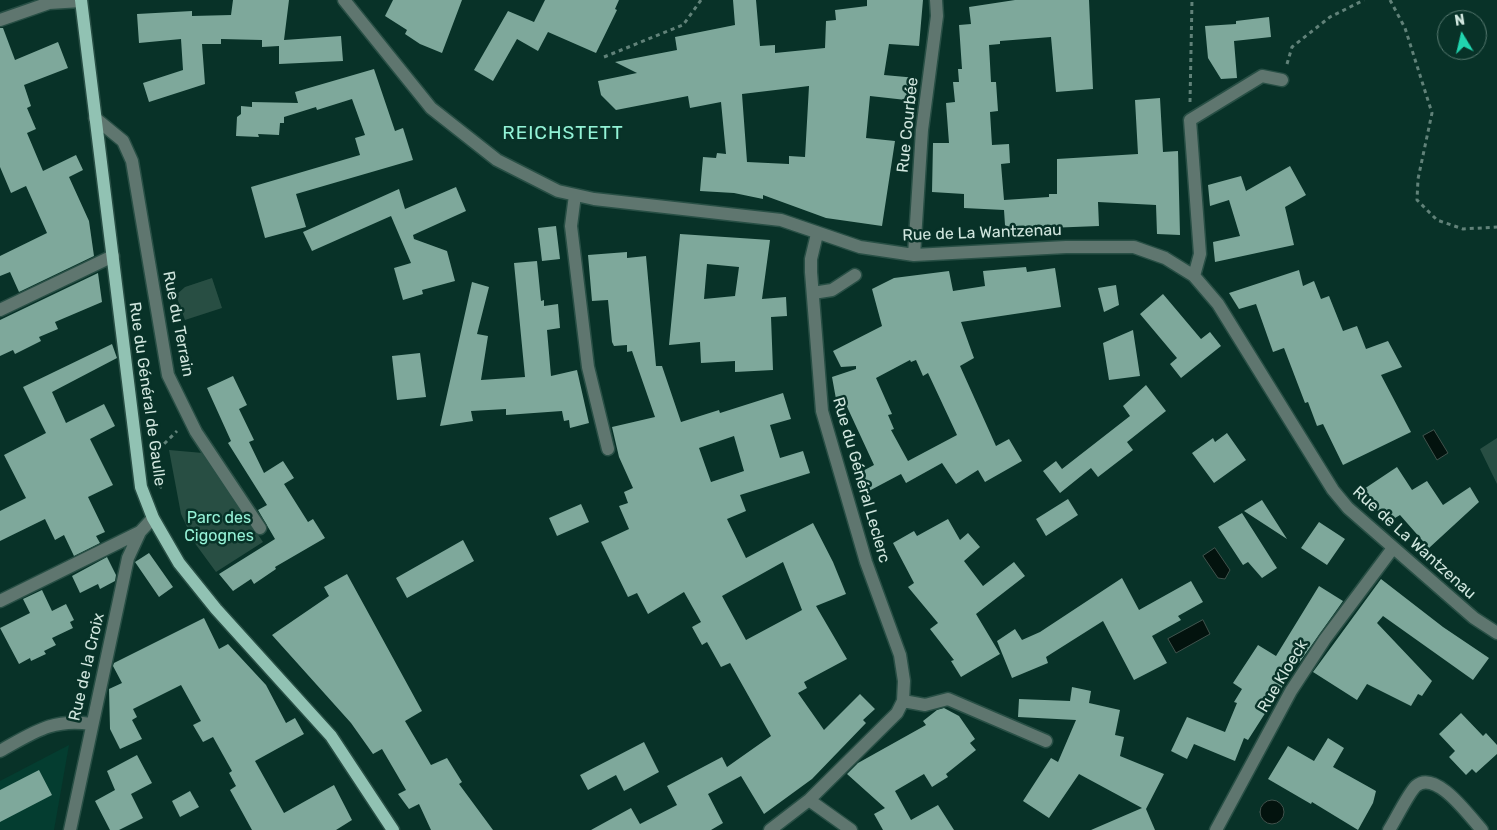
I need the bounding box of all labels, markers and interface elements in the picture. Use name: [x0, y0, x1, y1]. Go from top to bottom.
north arrow: [1437, 10, 1487, 60]
text: N: [1453, 11, 1466, 30]
street label: Rue Courbée: [893, 76, 923, 174]
district label: REICHSTETT: [501, 123, 625, 145]
street label: Rue de La Wantzenau: [902, 221, 1062, 245]
street label: Rue du Terrain: [158, 270, 198, 378]
street label: Rue du Général de Gaulle: [125, 301, 169, 487]
street label: Rue du Général Leclerc: [828, 395, 894, 565]
street label: Rue de La Wantzenau: [1348, 483, 1480, 603]
park label: Parc des Cigognes: [184, 508, 254, 546]
street label: Rue de la Croix: [65, 611, 109, 723]
street label: Rue Kloeck: [1254, 636, 1312, 716]

